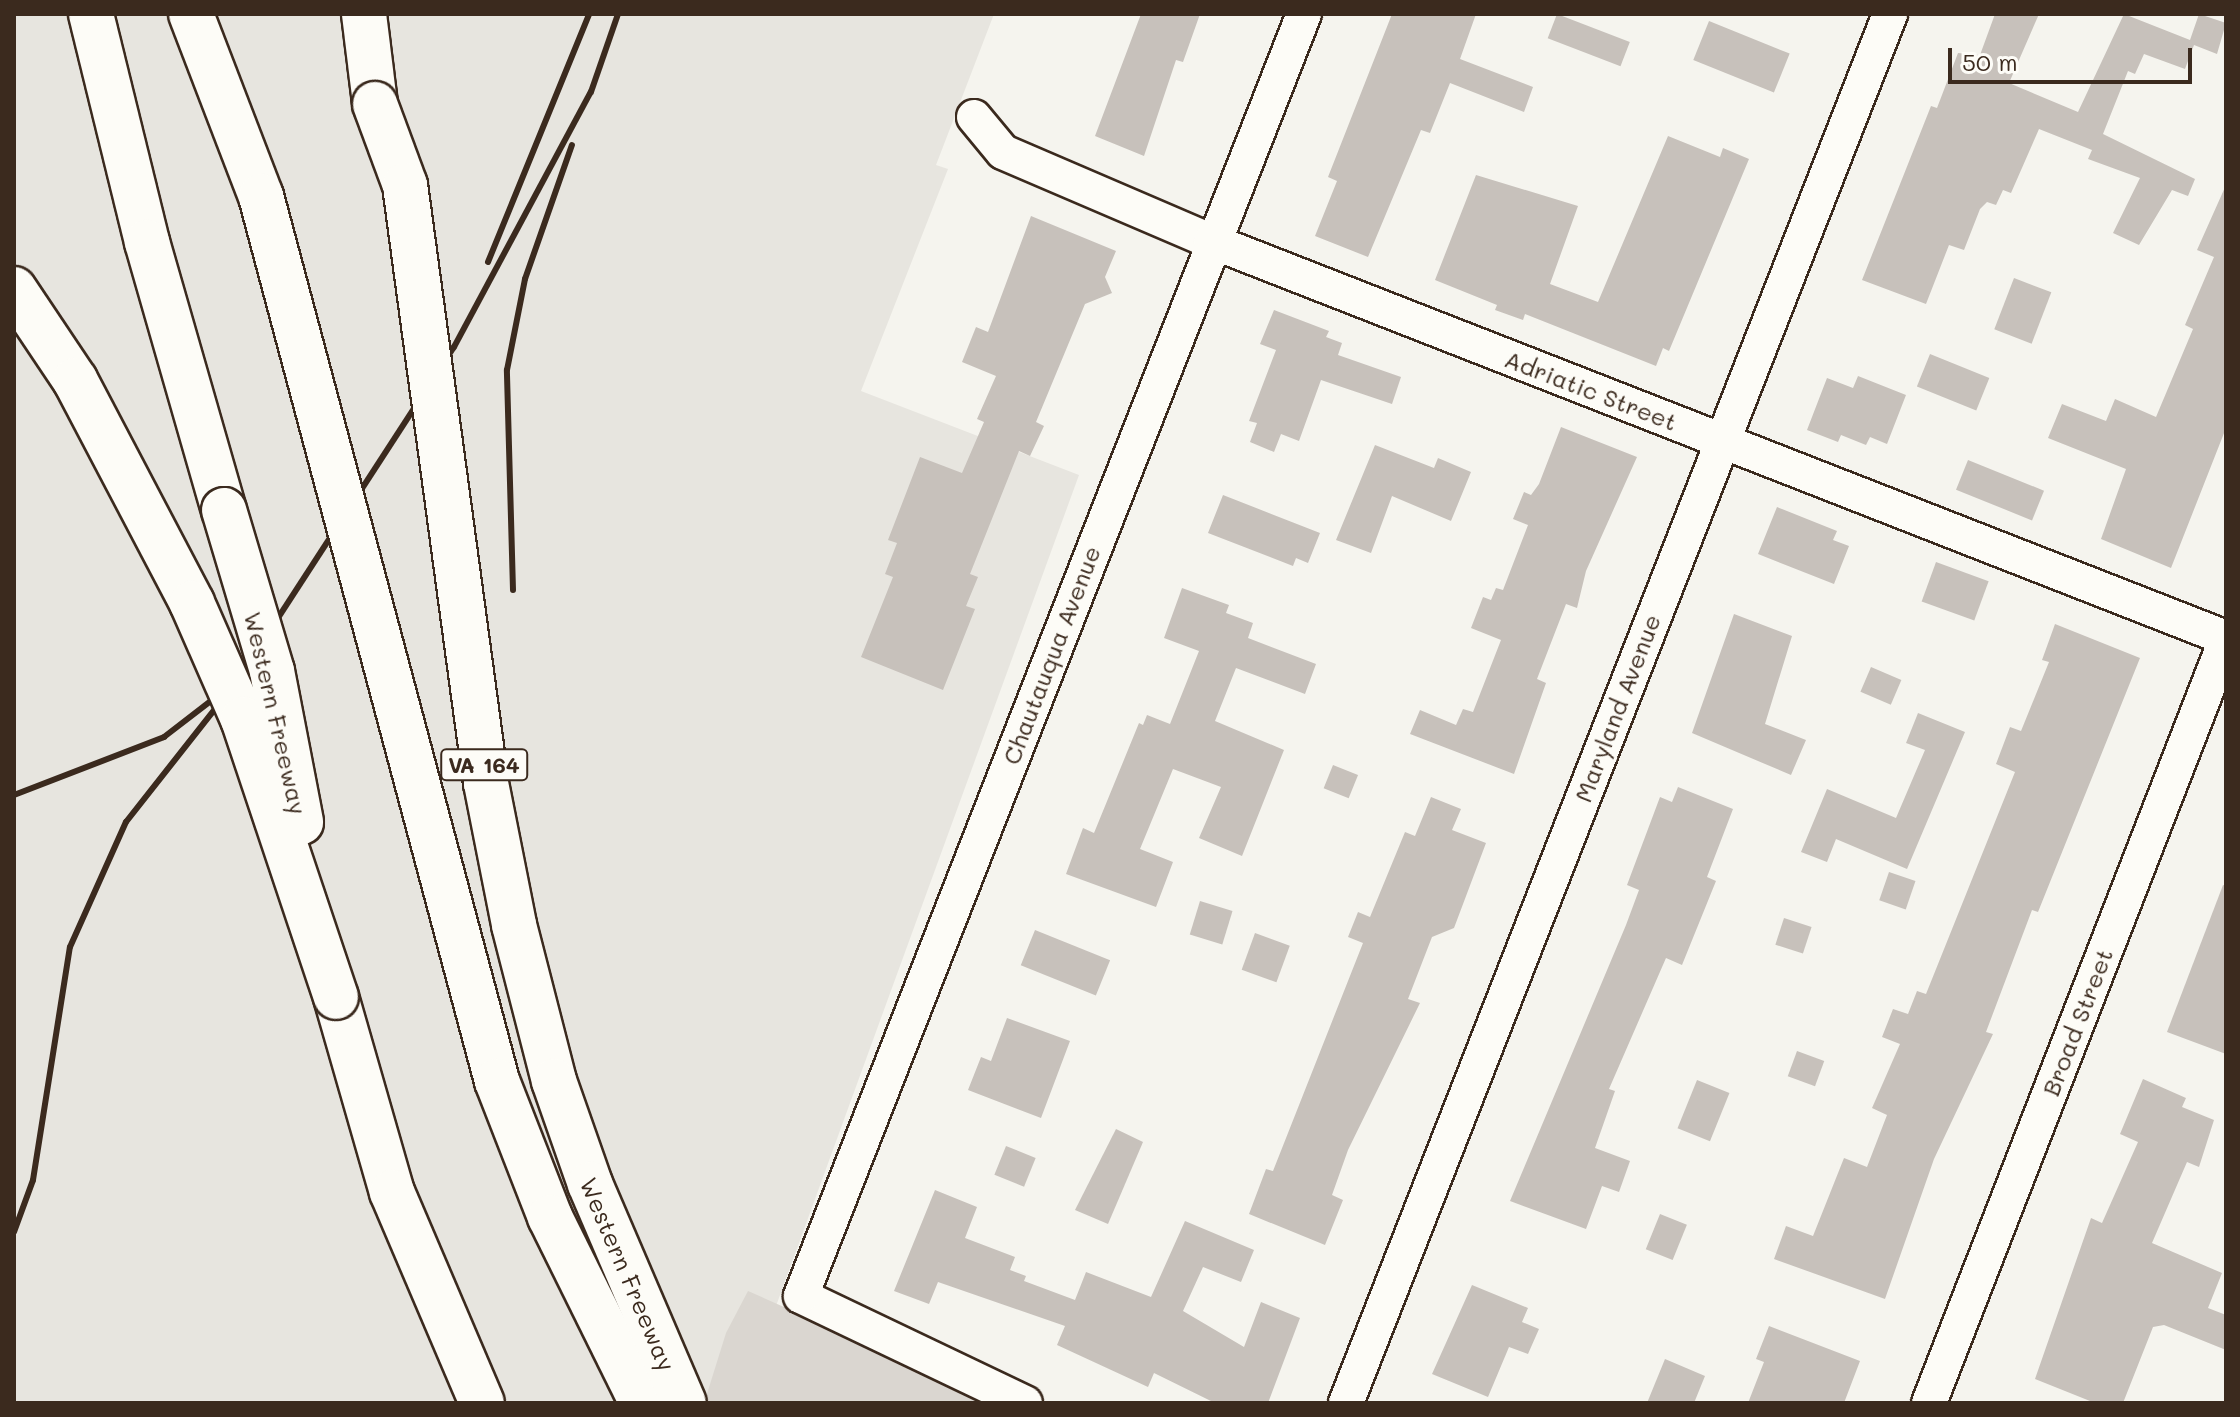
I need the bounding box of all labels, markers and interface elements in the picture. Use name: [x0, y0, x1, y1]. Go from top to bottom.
scale bar: [1952, 32, 2196, 82]
text: 50 m: [1962, 46, 2018, 77]
street label: Adriatic Street: [1501, 344, 1681, 436]
street label: Chautauqua Avenue: [996, 542, 1106, 768]
street label: Western Freeway: [239, 609, 313, 817]
street label: Maryland Avenue: [1568, 610, 1666, 806]
road number: VA 164: [440, 747, 528, 783]
street label: Broad Street: [2036, 944, 2118, 1100]
street label: Western Freeway: [574, 1173, 682, 1375]

